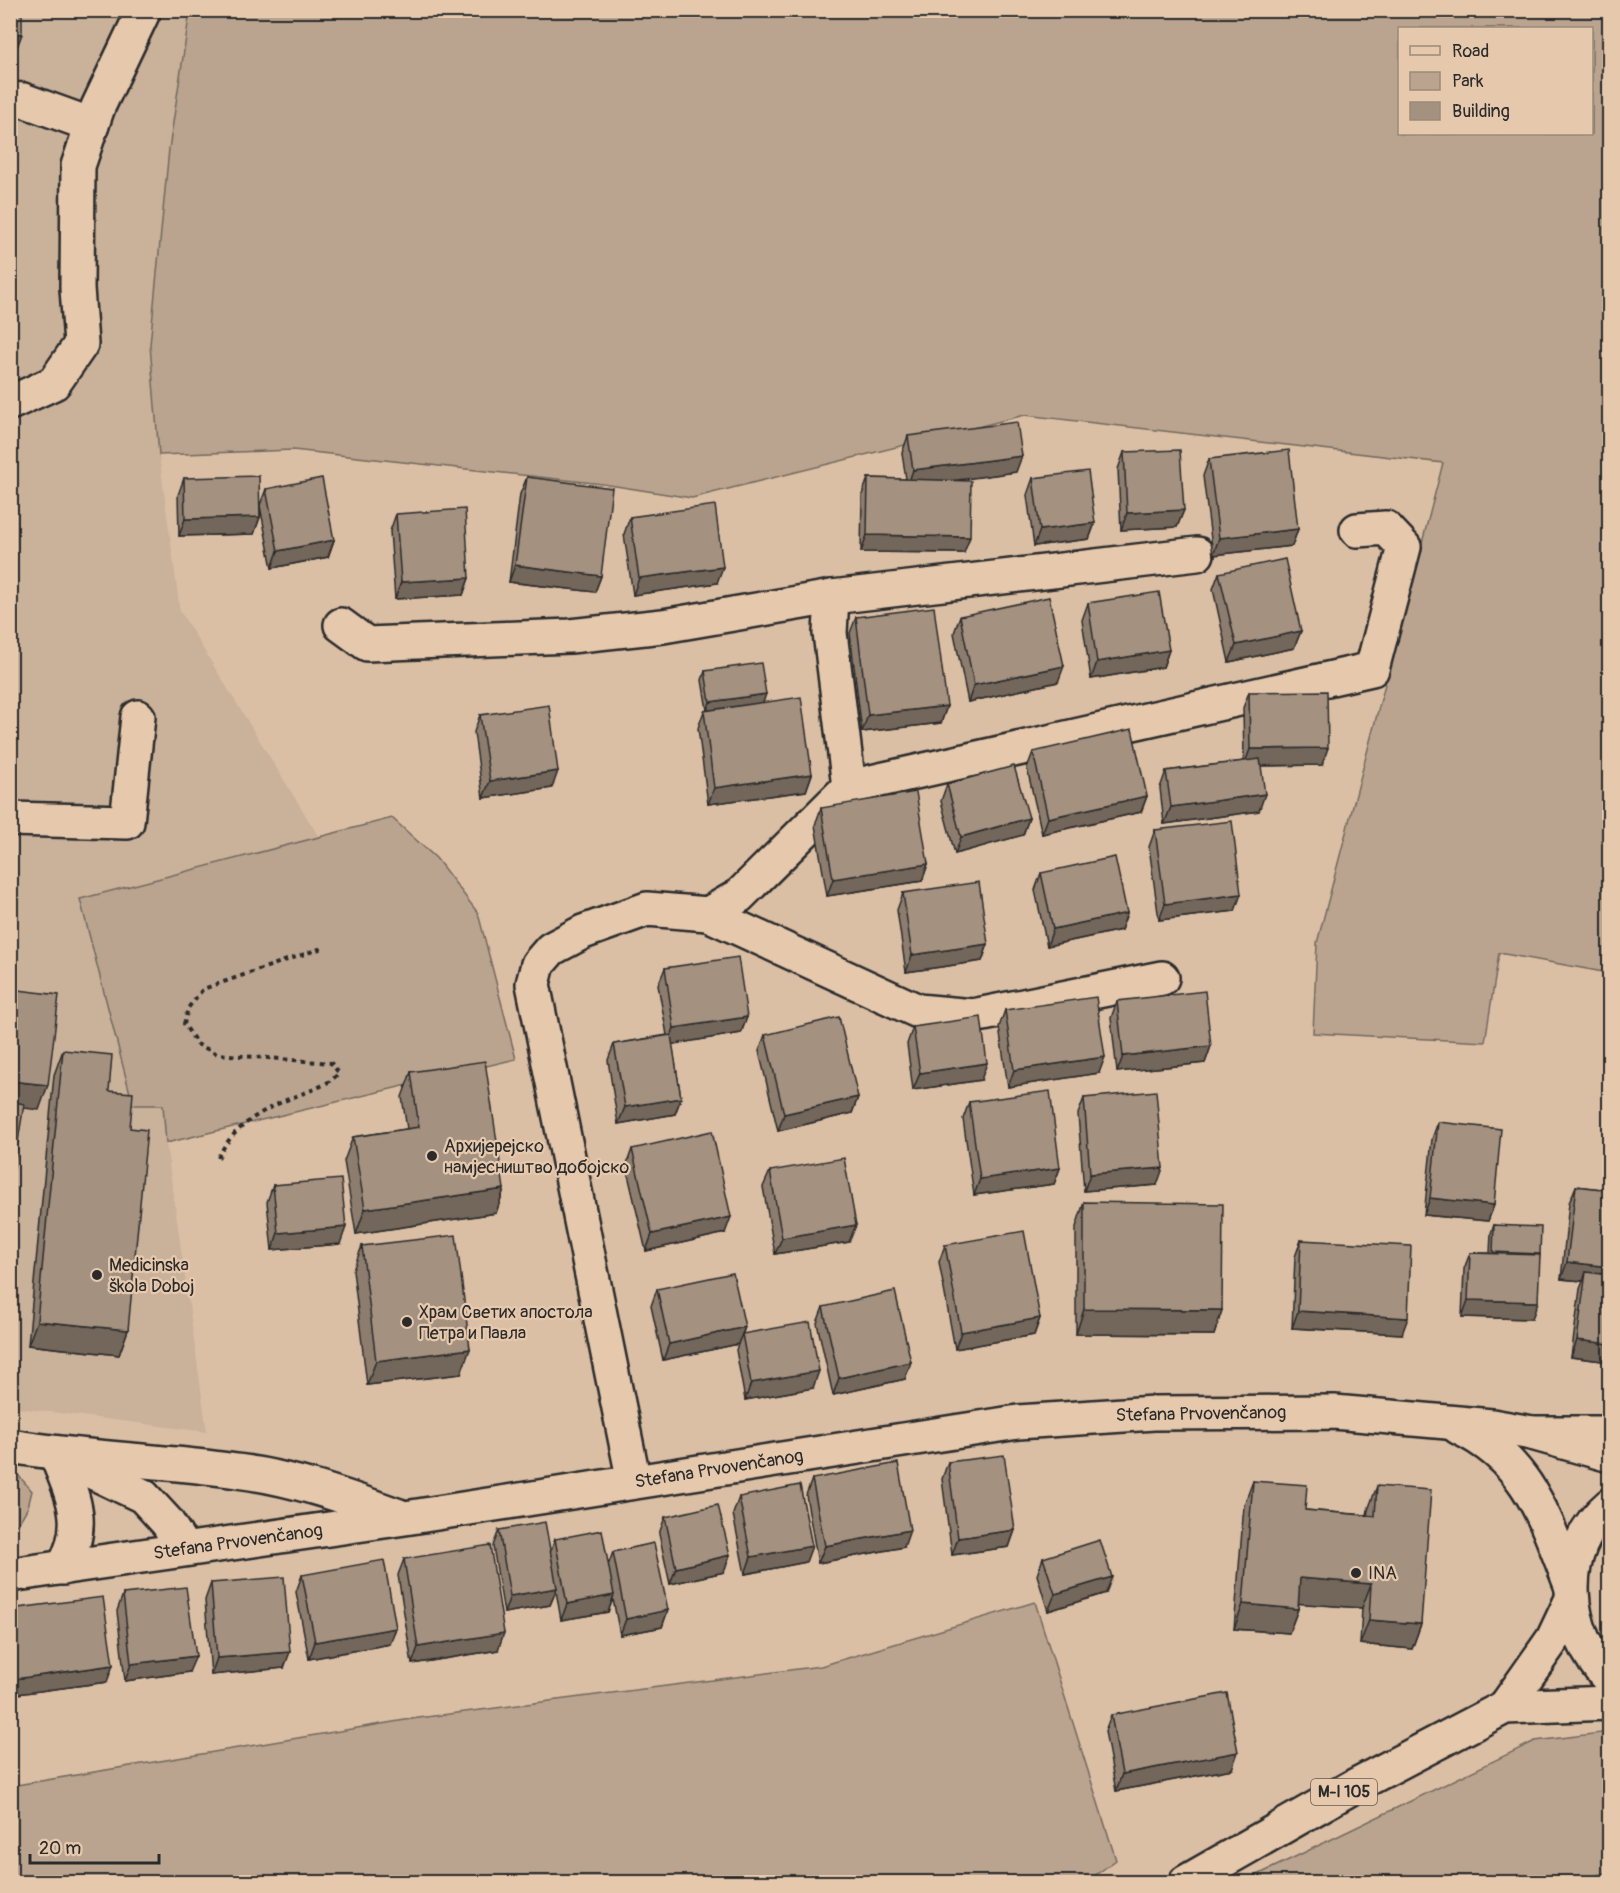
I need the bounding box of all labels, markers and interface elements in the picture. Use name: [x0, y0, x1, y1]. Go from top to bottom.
legend: [1398, 27, 1593, 135]
text: Road: [1452, 40, 1489, 63]
text: Park: [1452, 70, 1484, 93]
text: Building: [1452, 100, 1510, 123]
place label: Архијерејско намјесништво добојско: [444, 1135, 630, 1179]
marker: Архијерејско намјесништво добојско: [425, 1149, 439, 1163]
place label: Medicinska škola Doboj: [109, 1254, 194, 1298]
marker: Medicinska škola Doboj: [90, 1268, 104, 1282]
place label: Храм Светих апостола Петра и Павла: [419, 1301, 593, 1345]
marker: Храм Светих апостола Петра и Павла: [400, 1315, 414, 1329]
street label: Stefana Prvovenčanog: [1116, 1401, 1286, 1427]
street label: Stefana Prvovenčanog: [633, 1444, 805, 1494]
street label: Stefana Prvovenčanog: [152, 1519, 324, 1565]
place label: INA: [1368, 1562, 1397, 1585]
marker: INA: [1349, 1566, 1363, 1580]
road number: M-I 105: [1311, 1779, 1377, 1805]
scale bar: [30, 1827, 159, 1865]
text: 20 m: [39, 1837, 81, 1860]

